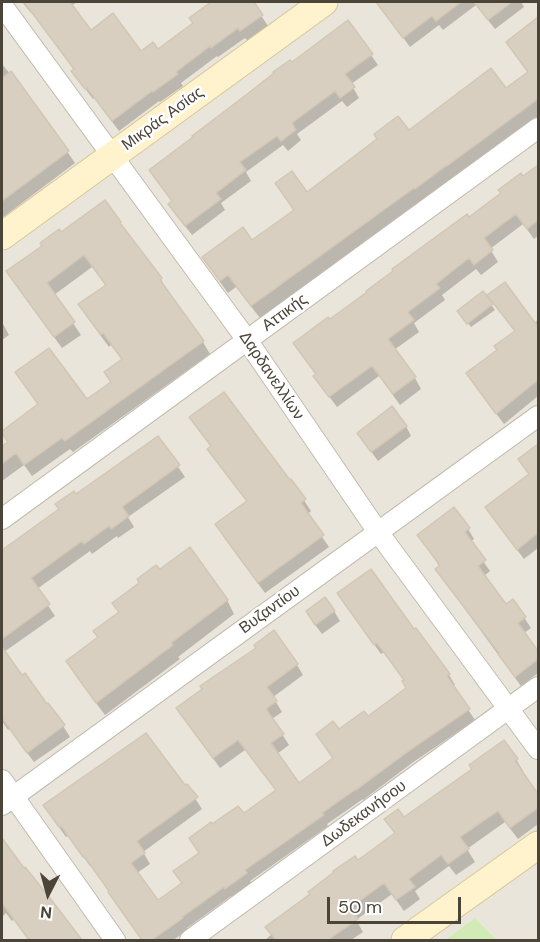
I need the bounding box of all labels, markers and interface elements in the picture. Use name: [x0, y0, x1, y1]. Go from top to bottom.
street label: Μικράς Ασίας: [118, 83, 208, 155]
street label: Αττικής: [259, 290, 311, 336]
street label: Δαρδανελλίων: [234, 328, 308, 424]
street label: Βυζαντίου: [236, 582, 304, 638]
street label: Δωδεκανήσου: [318, 777, 410, 851]
north arrow: [18, 864, 78, 924]
scale bar: [330, 885, 464, 923]
text: 50 m: [338, 895, 382, 919]
text: N: [39, 901, 53, 923]

